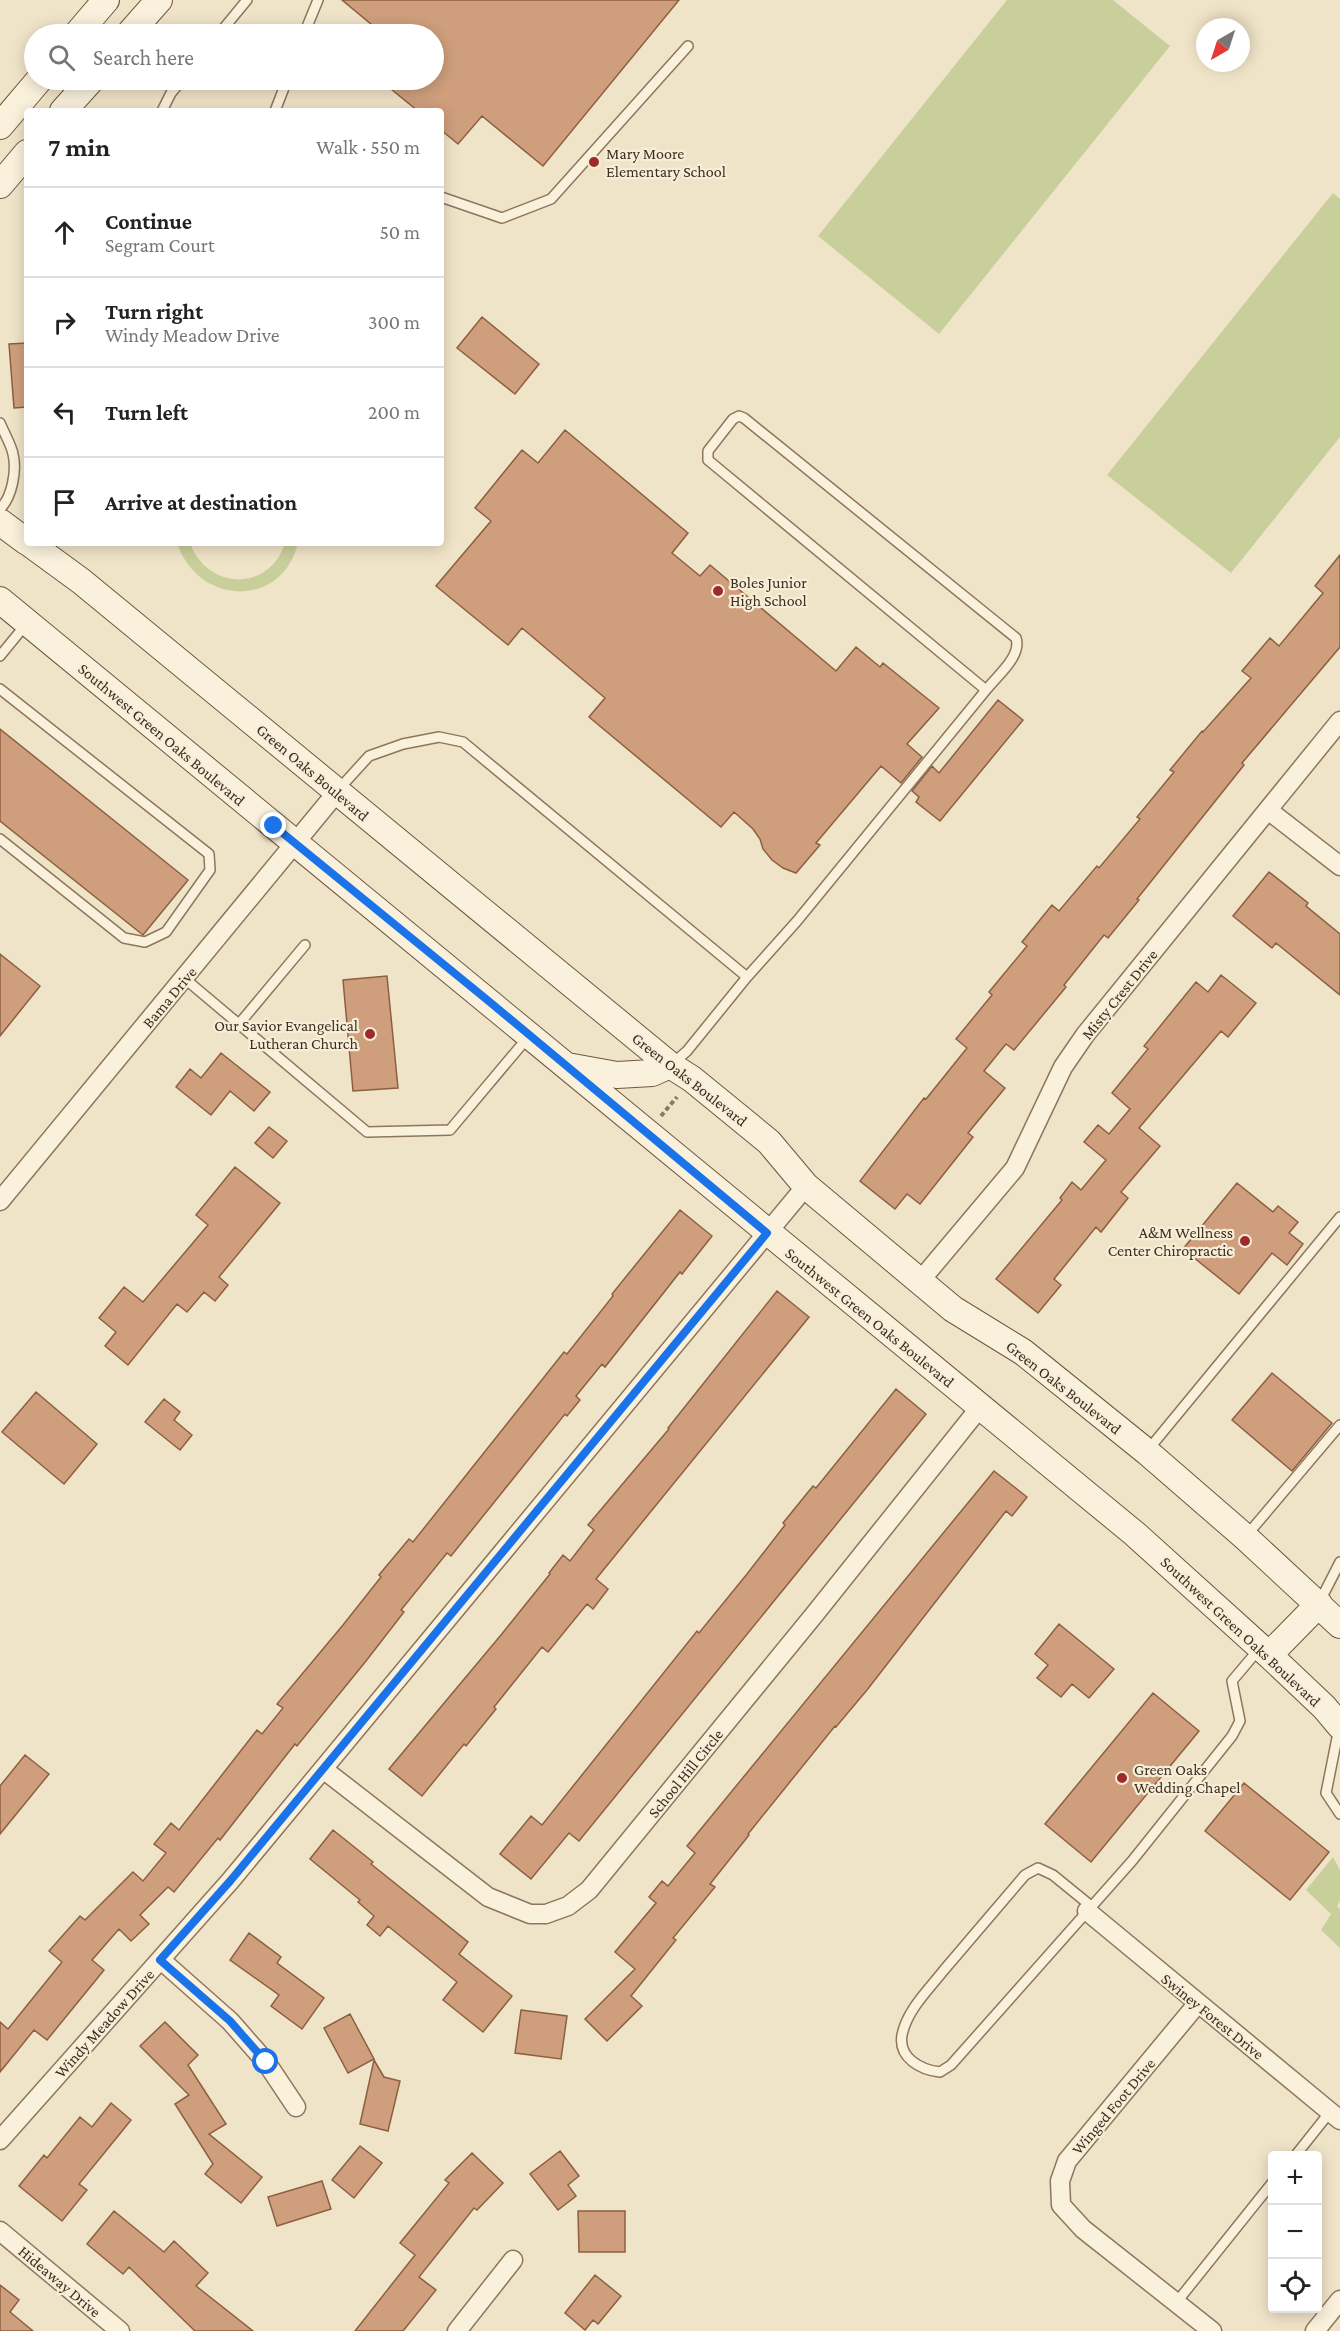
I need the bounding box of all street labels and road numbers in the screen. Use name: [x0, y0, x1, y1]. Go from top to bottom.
street label: Southwest Green Oaks Boulevard: [75, 660, 249, 809]
street label: Green Oaks Boulevard: [253, 721, 373, 825]
street label: Misty Crest Drive: [1078, 946, 1162, 1043]
street label: Bama Drive: [139, 963, 200, 1031]
street label: Green Oaks Boulevard: [629, 1029, 751, 1130]
street label: Southwest Green Oaks Boulevard: [782, 1244, 958, 1391]
street label: Green Oaks Boulevard: [1003, 1337, 1125, 1438]
street label: Southwest Green Oaks Boulevard: [1157, 1553, 1324, 1710]
street label: School Hill Circle: [645, 1726, 726, 1821]
street label: Windy Meadow Drive: [51, 1966, 158, 2082]
street label: Swiney Forest Drive: [1158, 1970, 1267, 2064]
street label: Winged Foot Drive: [1068, 2055, 1159, 2158]
street label: Hideaway Drive: [15, 2242, 104, 2321]

